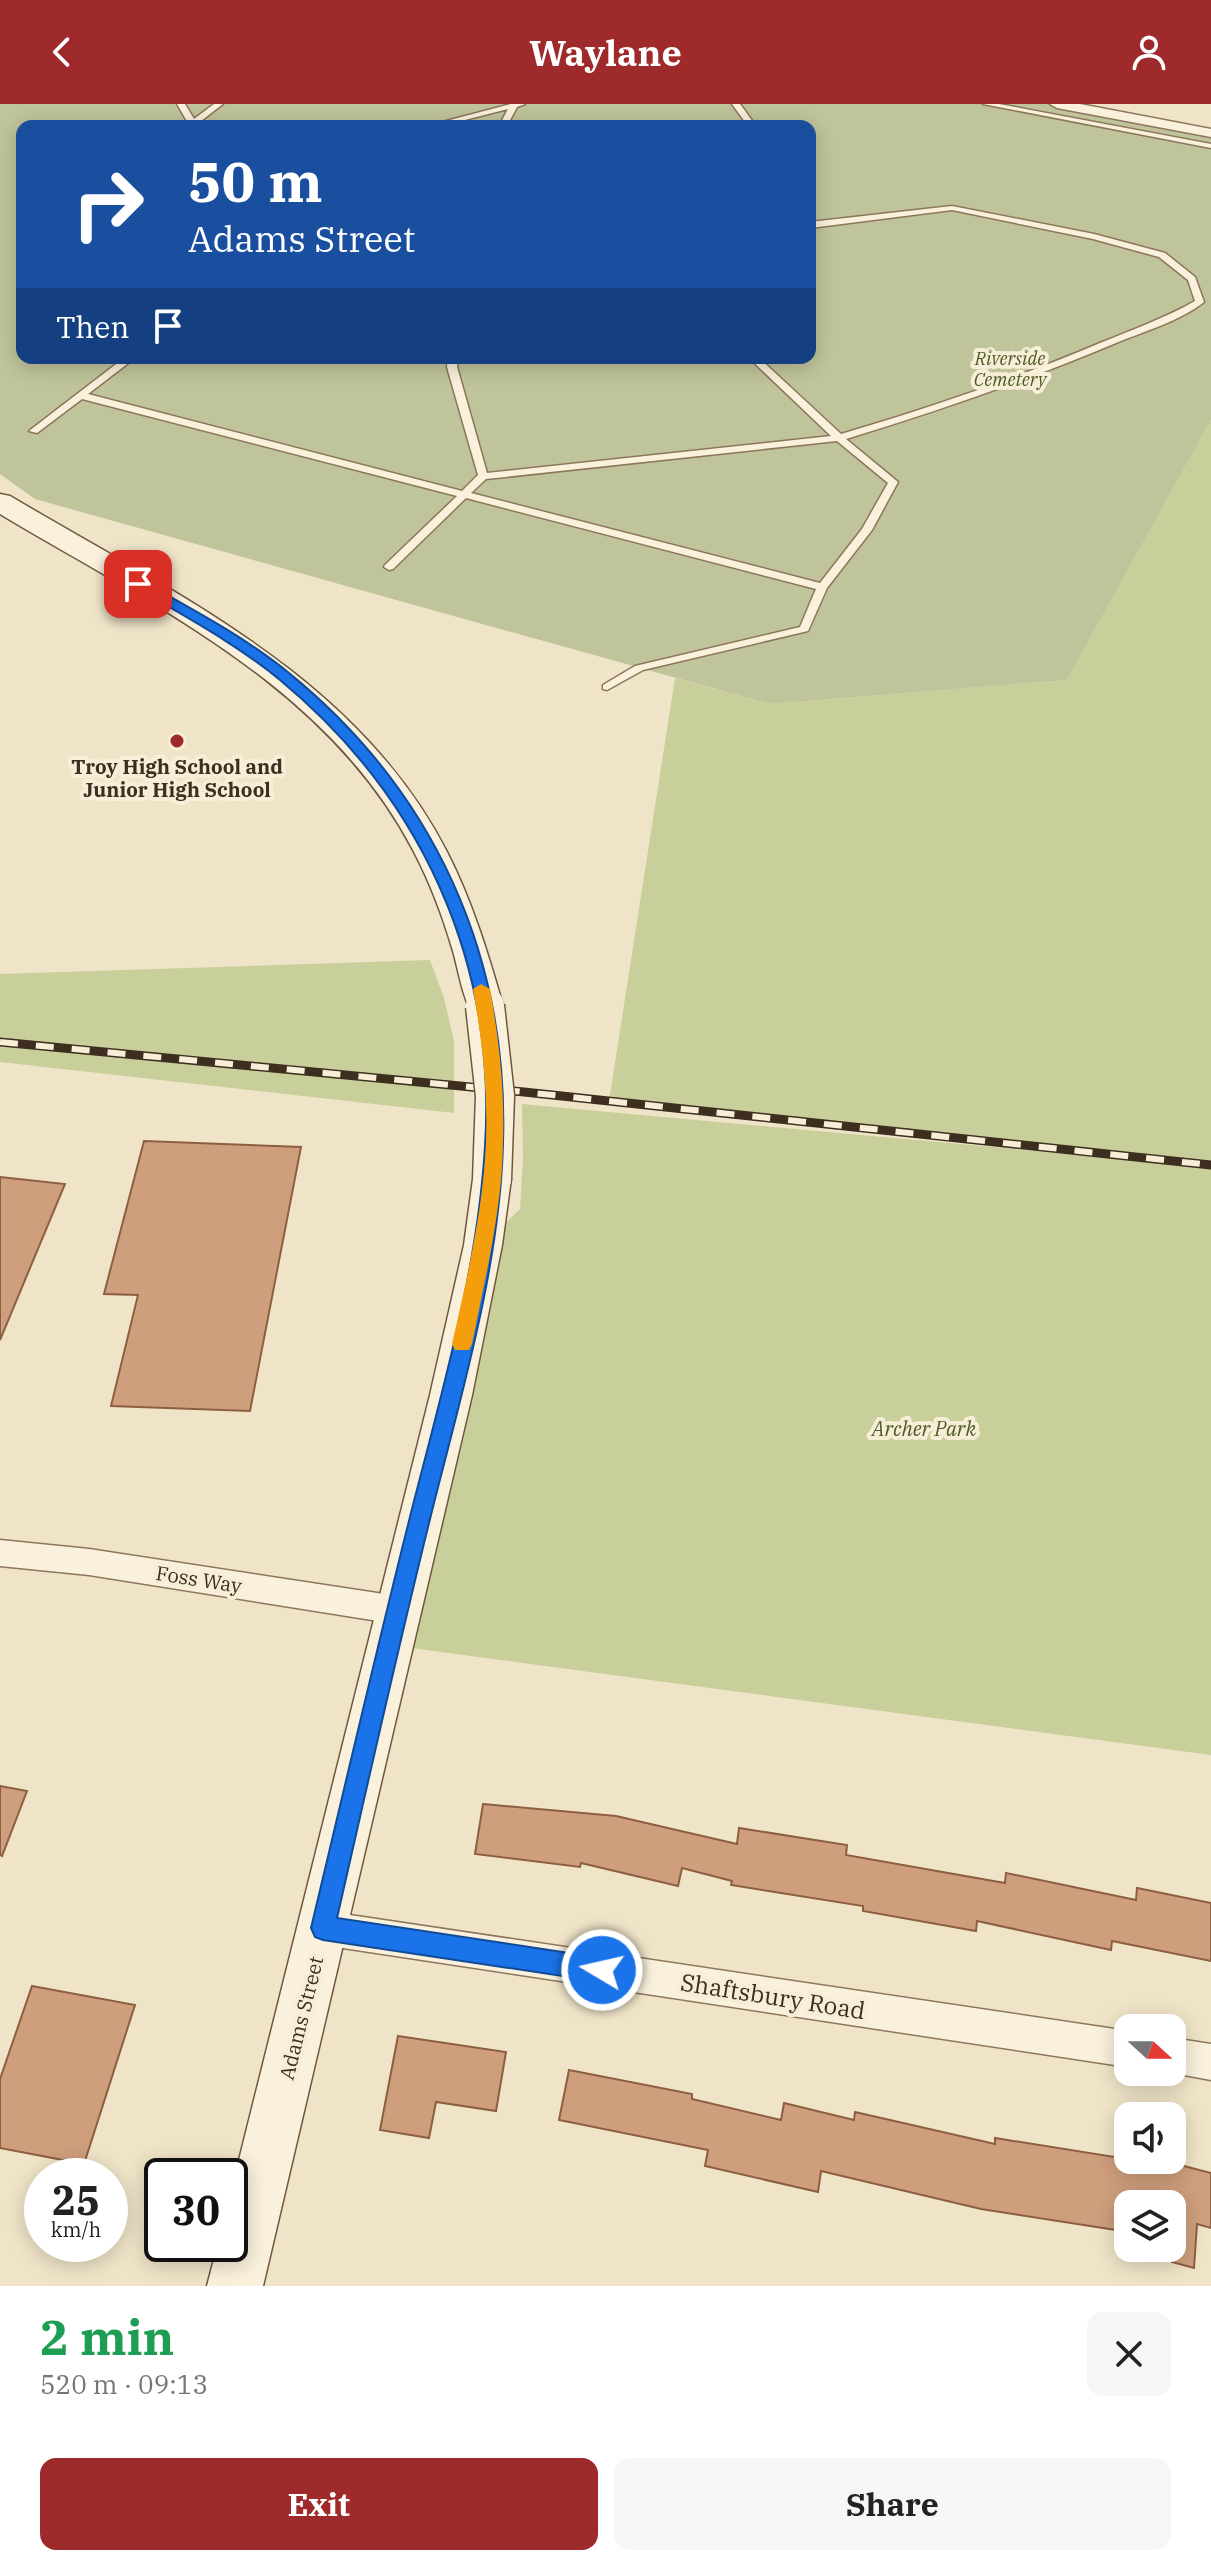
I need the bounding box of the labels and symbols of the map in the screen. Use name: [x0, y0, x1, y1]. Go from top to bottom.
park label: Riverside Cemetery: [974, 347, 1048, 391]
pin: [104, 550, 172, 618]
marker: Troy High School and Junior High School: [168, 732, 186, 750]
place label: Troy High School and Junior High School: [71, 753, 283, 803]
park label: Archer Park: [870, 1415, 977, 1442]
street label: Foss Way: [154, 1559, 244, 1599]
position arrow: [560, 1928, 644, 2012]
street label: Adams Street: [273, 1953, 329, 2083]
street label: Shaftsbury Road: [678, 1966, 868, 2026]
north arrow: [1114, 2014, 1186, 2086]
speed limit sign: 30: [144, 2158, 248, 2262]

